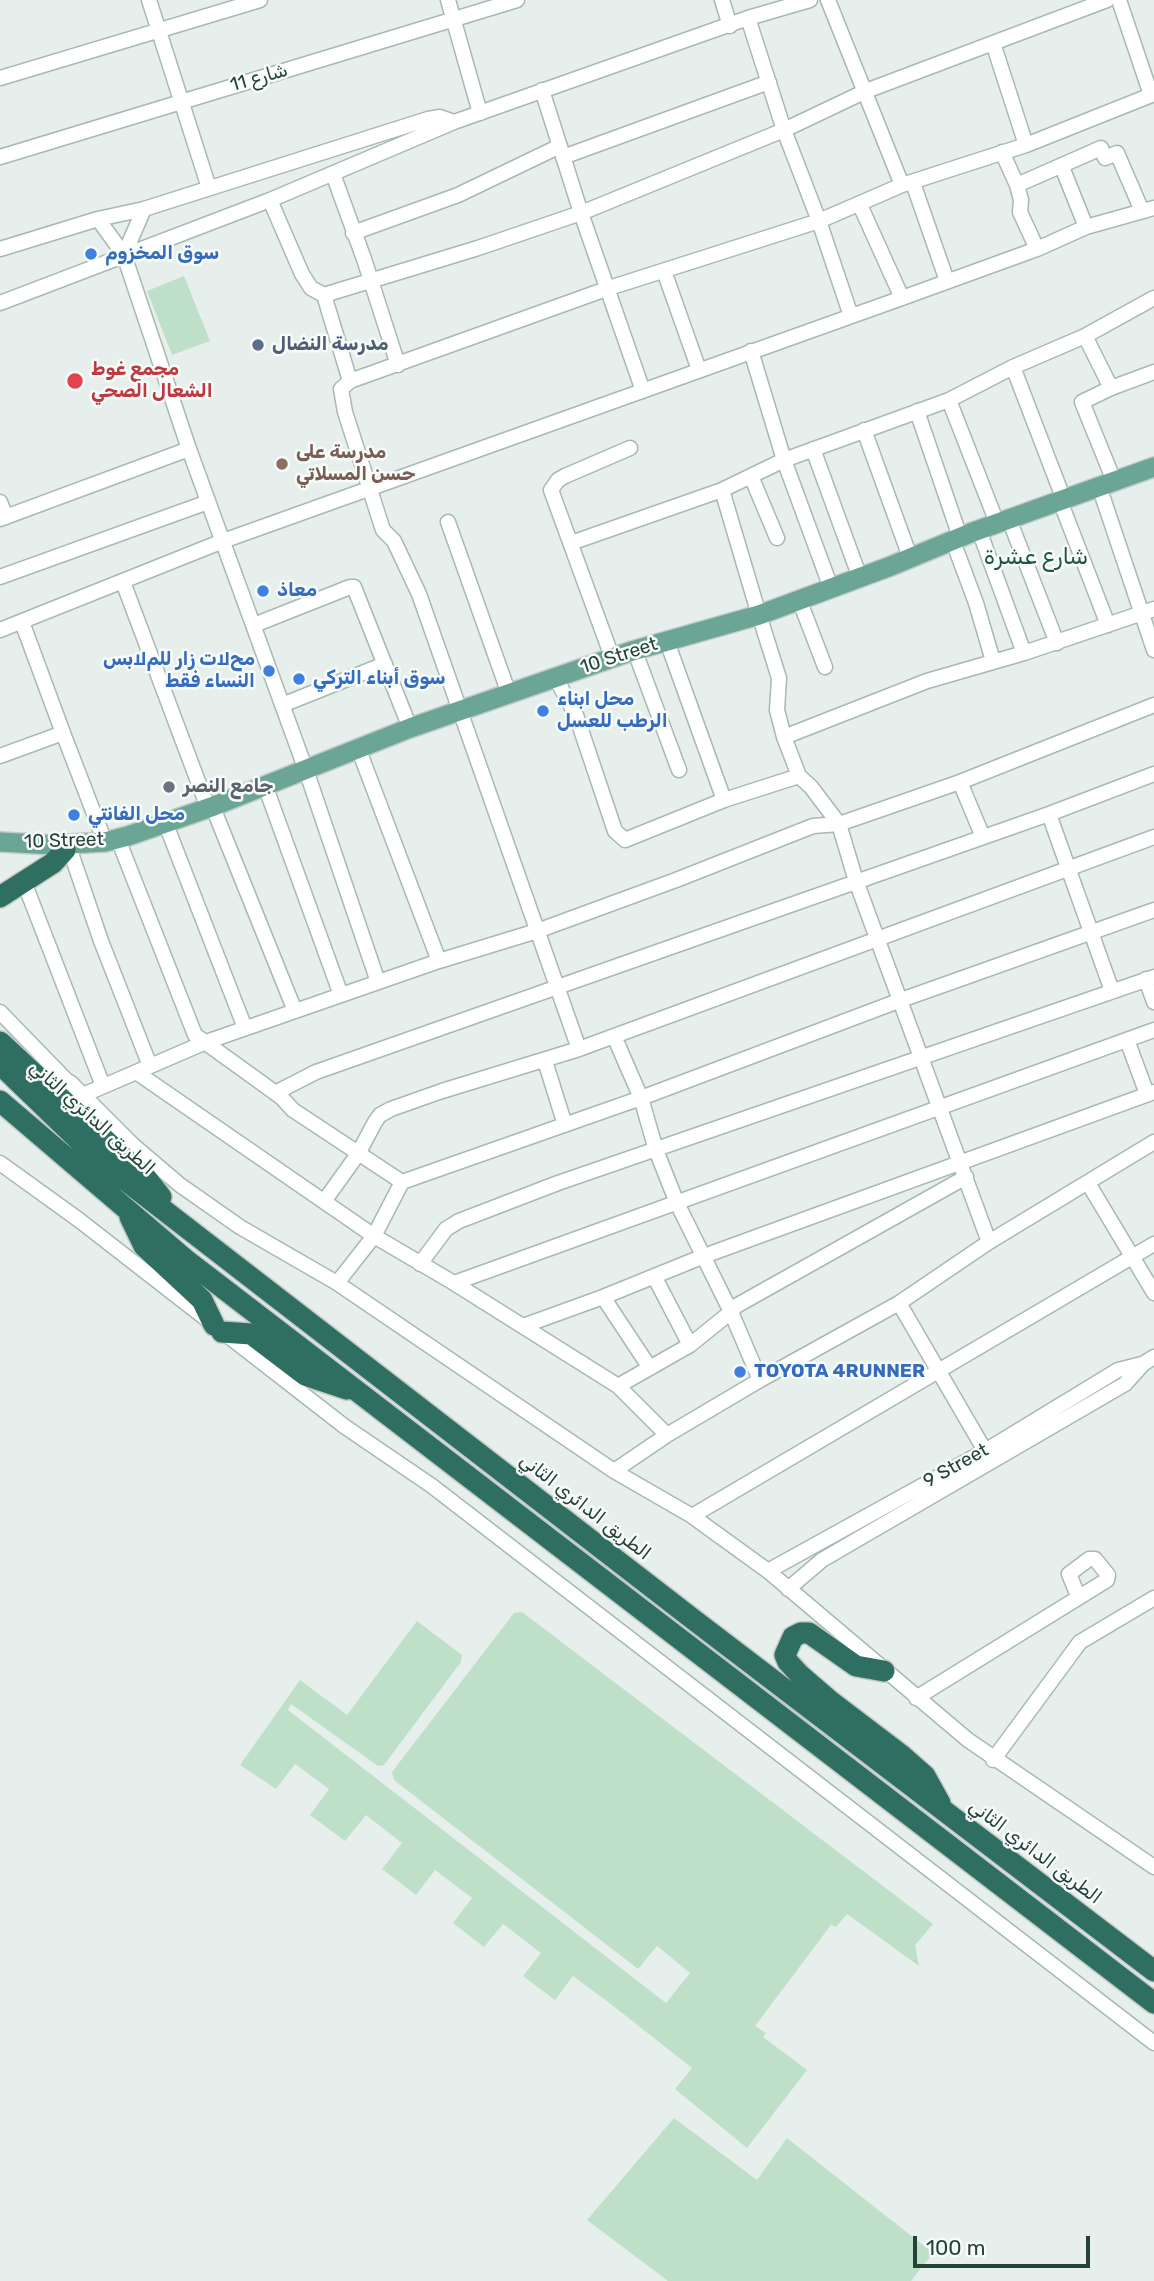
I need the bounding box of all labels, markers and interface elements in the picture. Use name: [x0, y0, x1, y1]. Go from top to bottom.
street label: شارع 11: [228, 59, 290, 97]
place label: سوق المخزوم: [105, 243, 219, 265]
marker: سوق المخزوم: [83, 246, 99, 262]
place label: مدرسة النضال: [272, 334, 389, 356]
marker: مدرسة النضال: [250, 337, 266, 353]
place label: مجمع غوط الشعال الصحي: [91, 359, 213, 403]
marker: مجمع غوط الشعال الصحي: [65, 371, 85, 391]
place label: مدرسة على حسن المسلاتي: [296, 442, 416, 486]
marker: مدرسة على حسن المسلاتي: [274, 456, 290, 472]
district label: شارع عشرة: [984, 543, 1088, 571]
place label: معاذ: [277, 580, 317, 602]
marker: معاذ: [255, 583, 271, 599]
street label: 10 Street: [578, 633, 660, 679]
place label: محﻻت زار للمﻻبس النساء فقط: [103, 649, 255, 693]
marker: محﻻت زار للمﻻبس النساء فقط: [261, 663, 277, 679]
place label: سوق أبناء التركي: [313, 668, 446, 690]
marker: سوق أبناء التركي: [291, 671, 307, 687]
place label: محل ابناء الرطب للعسل: [557, 689, 668, 733]
marker: محل ابناء الرطب للعسل: [535, 703, 551, 719]
place label: جامع النصر: [183, 776, 273, 798]
marker: جامع النصر: [161, 779, 177, 795]
place label: محل الفانتي: [88, 804, 185, 826]
marker: محل الفانتي: [66, 807, 82, 823]
street label: 10 Street: [24, 828, 104, 854]
street label: الطريق الدائري الثاني: [25, 1056, 159, 1180]
place label: TOYOTA 4RUNNER: [754, 1361, 925, 1383]
marker: TOYOTA 4RUNNER: [732, 1364, 748, 1380]
street label: 9 Street: [919, 1439, 993, 1493]
street label: الطريق الدائري الثاني: [515, 1449, 655, 1565]
street label: الطريق الدائري الثاني: [964, 1795, 1106, 1909]
scale bar: [916, 2222, 1093, 2266]
text: 100 m: [926, 2235, 985, 2260]

